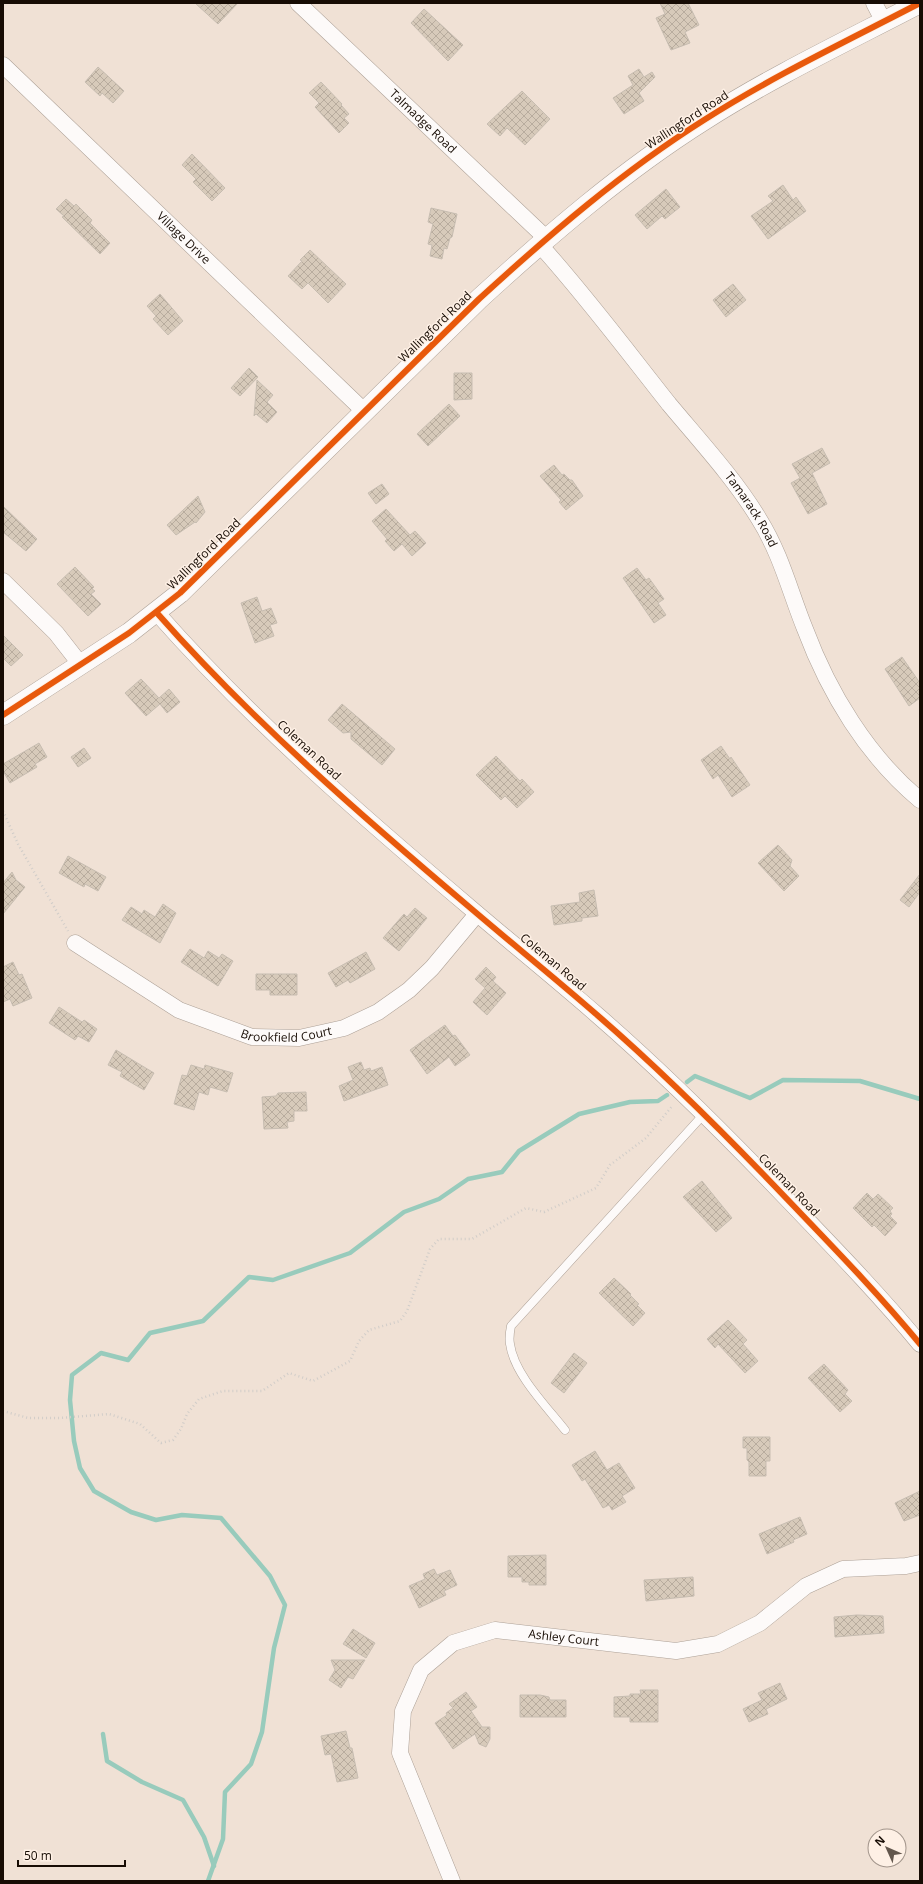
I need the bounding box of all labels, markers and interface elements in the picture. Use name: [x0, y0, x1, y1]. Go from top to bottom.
street label: Talmadge Road: [386, 85, 460, 157]
street label: Wallingford Road: [642, 86, 732, 153]
street label: Village Drive: [153, 208, 215, 268]
street label: Wallingford Road: [394, 287, 475, 366]
street label: Tamarack Road: [721, 468, 782, 550]
street label: Wallingford Road: [163, 514, 244, 593]
street label: Coleman Road: [274, 716, 345, 784]
street label: Coleman Road: [517, 929, 590, 994]
street label: Brookfield Court: [238, 1022, 333, 1046]
street label: Coleman Road: [755, 1149, 824, 1220]
street label: Ashley Court: [528, 1625, 600, 1650]
north arrow: [867, 1828, 907, 1868]
text: N: [871, 1832, 888, 1849]
scale bar: [18, 1842, 125, 1868]
text: 50 m: [24, 1847, 52, 1864]

